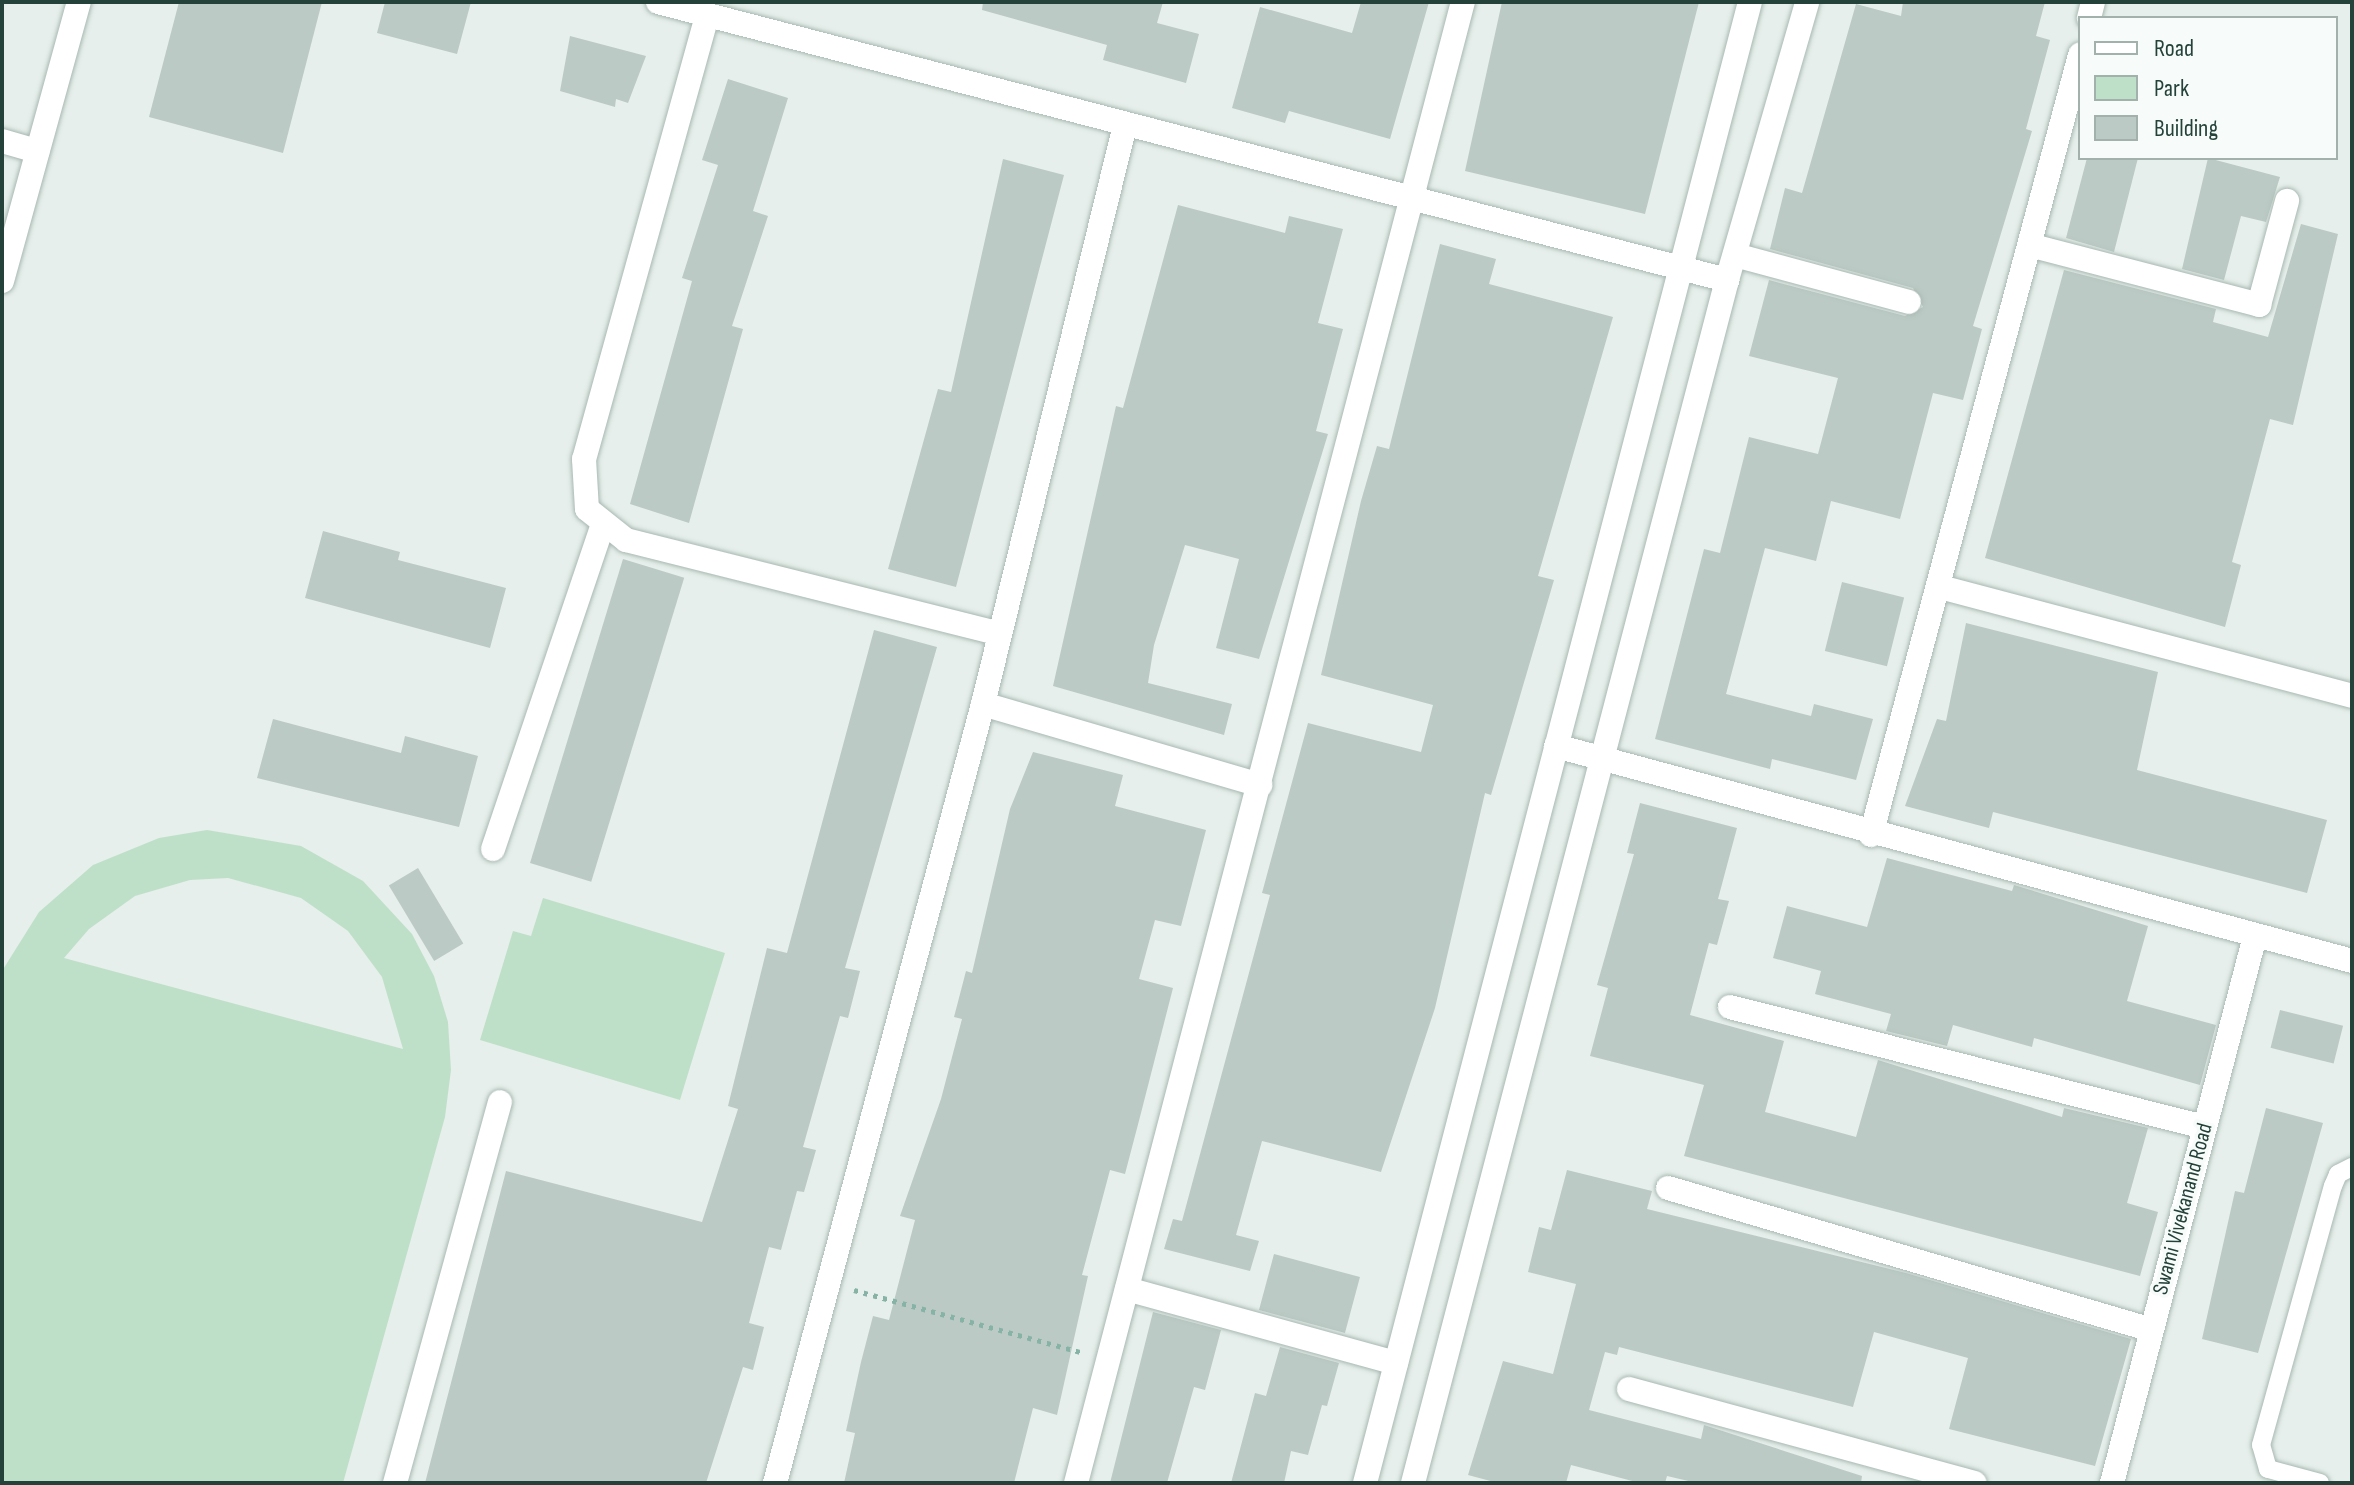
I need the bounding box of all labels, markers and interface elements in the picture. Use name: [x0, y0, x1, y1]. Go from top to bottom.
legend: [2078, 16, 2338, 160]
text: Road: [2154, 34, 2194, 63]
text: Park: [2154, 74, 2189, 103]
text: Building: [2154, 114, 2218, 143]
street label: Swami Vivekanand Road: [2147, 1120, 2219, 1298]

